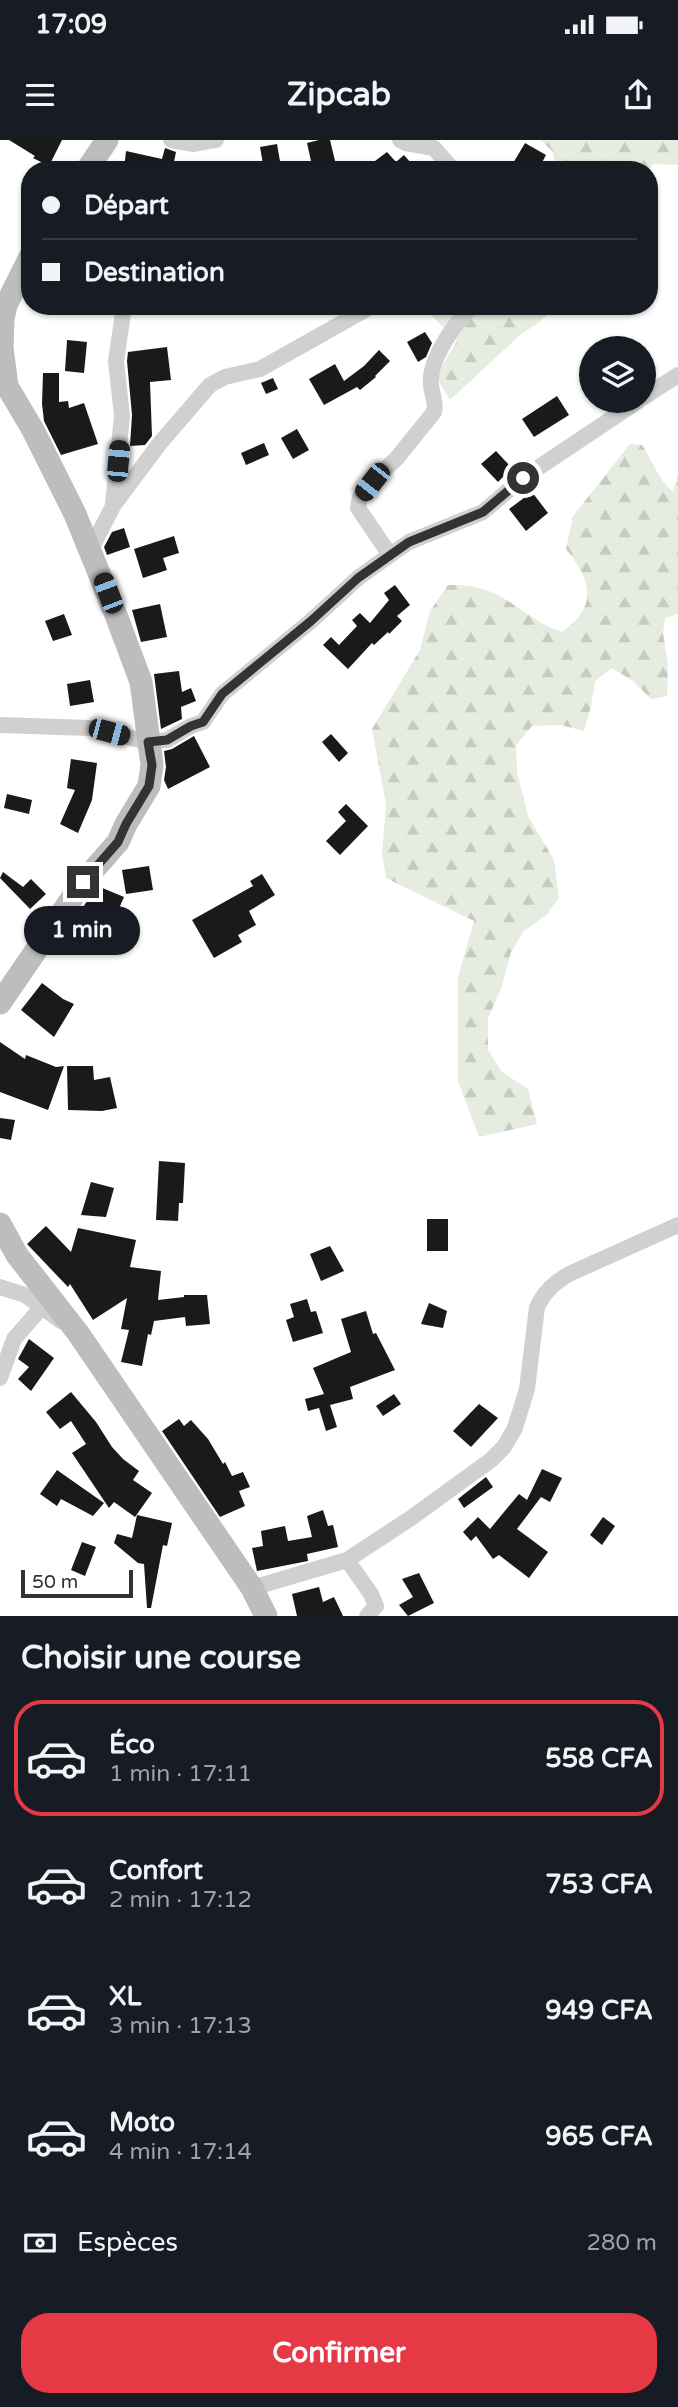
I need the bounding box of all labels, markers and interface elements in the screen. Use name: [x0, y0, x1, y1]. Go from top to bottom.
text: 17:09: [35, 9, 107, 40]
icon: menu: [21, 76, 59, 114]
text: Zipcab: [287, 76, 391, 114]
icon: share: [619, 76, 657, 114]
text: Départ: [84, 190, 169, 221]
text: Destination: [84, 257, 225, 288]
map controls: [579, 336, 656, 413]
button: layers: [579, 336, 656, 413]
car: [106, 439, 131, 483]
car: [351, 459, 394, 505]
route start: [507, 462, 539, 494]
car: [91, 570, 126, 616]
car: [86, 716, 133, 748]
route end: [67, 866, 99, 898]
callout: 1 min: [25, 906, 141, 956]
text: 1 min: [51, 916, 113, 944]
scale bar: [21, 1567, 133, 1599]
text: 50 m: [32, 1571, 78, 1593]
text: Choisir une course: [21, 1639, 301, 1677]
icon: car: [25, 1727, 88, 1790]
text: Éco: [109, 1729, 155, 1760]
text: 558 CFA: [545, 1743, 653, 1774]
text: 1 min · 17:11: [109, 1760, 252, 1788]
icon: car: [25, 1853, 88, 1916]
text: Confort: [109, 1855, 203, 1886]
text: 753 CFA: [545, 1869, 653, 1900]
text: 2 min · 17:12: [109, 1886, 252, 1914]
icon: car: [25, 1979, 88, 2042]
text: XL: [109, 1981, 141, 2012]
text: 949 CFA: [545, 1995, 653, 2026]
text: 3 min · 17:13: [109, 2012, 252, 2040]
icon: car: [25, 2105, 88, 2168]
text: Moto: [109, 2107, 175, 2138]
text: 965 CFA: [545, 2121, 653, 2152]
text: 4 min · 17:14: [109, 2138, 252, 2166]
icon: cash: [21, 2224, 59, 2262]
text: Espèces: [77, 2227, 178, 2258]
text: 280 m: [587, 2229, 657, 2257]
button: Confirmer: [21, 2313, 657, 2393]

